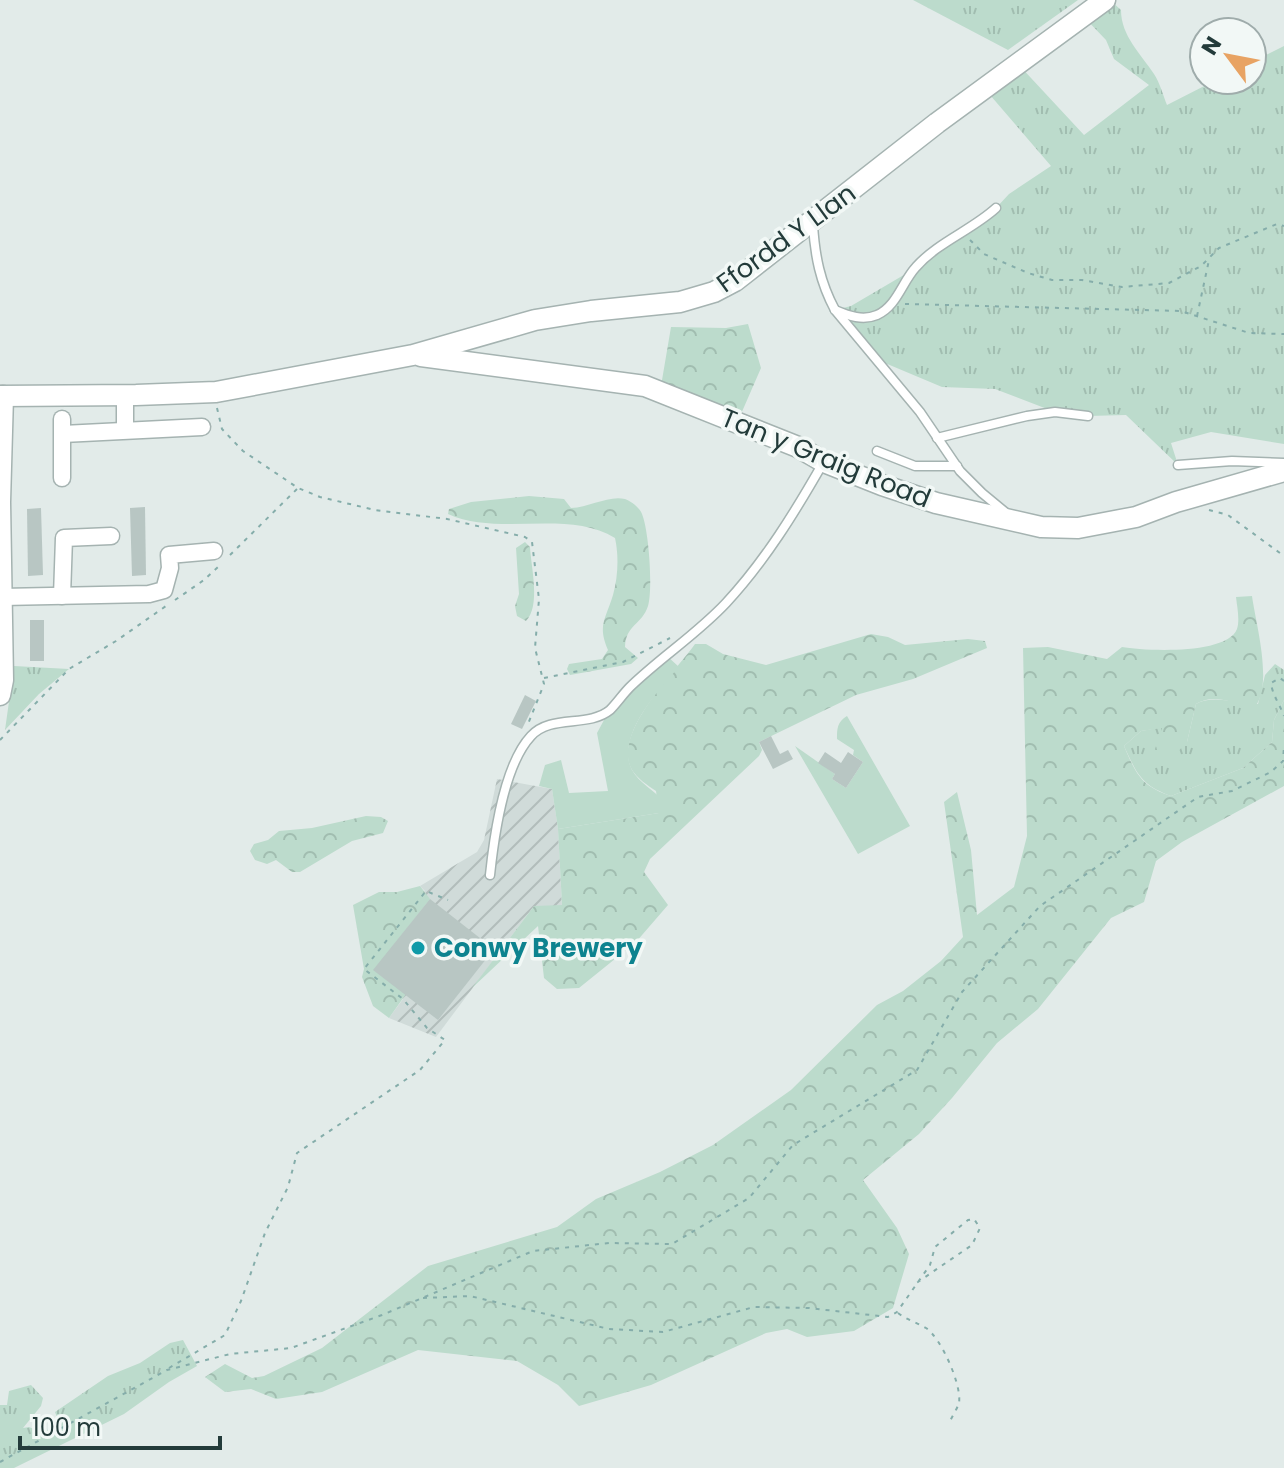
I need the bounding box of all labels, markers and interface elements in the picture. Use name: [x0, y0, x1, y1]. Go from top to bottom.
north arrow: [1188, 16, 1268, 96]
text: N: [1194, 30, 1229, 61]
street label: Ffordd Y Llan: [709, 175, 863, 301]
street label: Tan y Graig Road: [716, 400, 936, 516]
place label: Conwy Brewery: [434, 930, 643, 966]
marker: Conwy Brewery: [409, 939, 427, 957]
scale bar: [20, 1400, 220, 1450]
text: 100 m: [32, 1411, 101, 1444]

